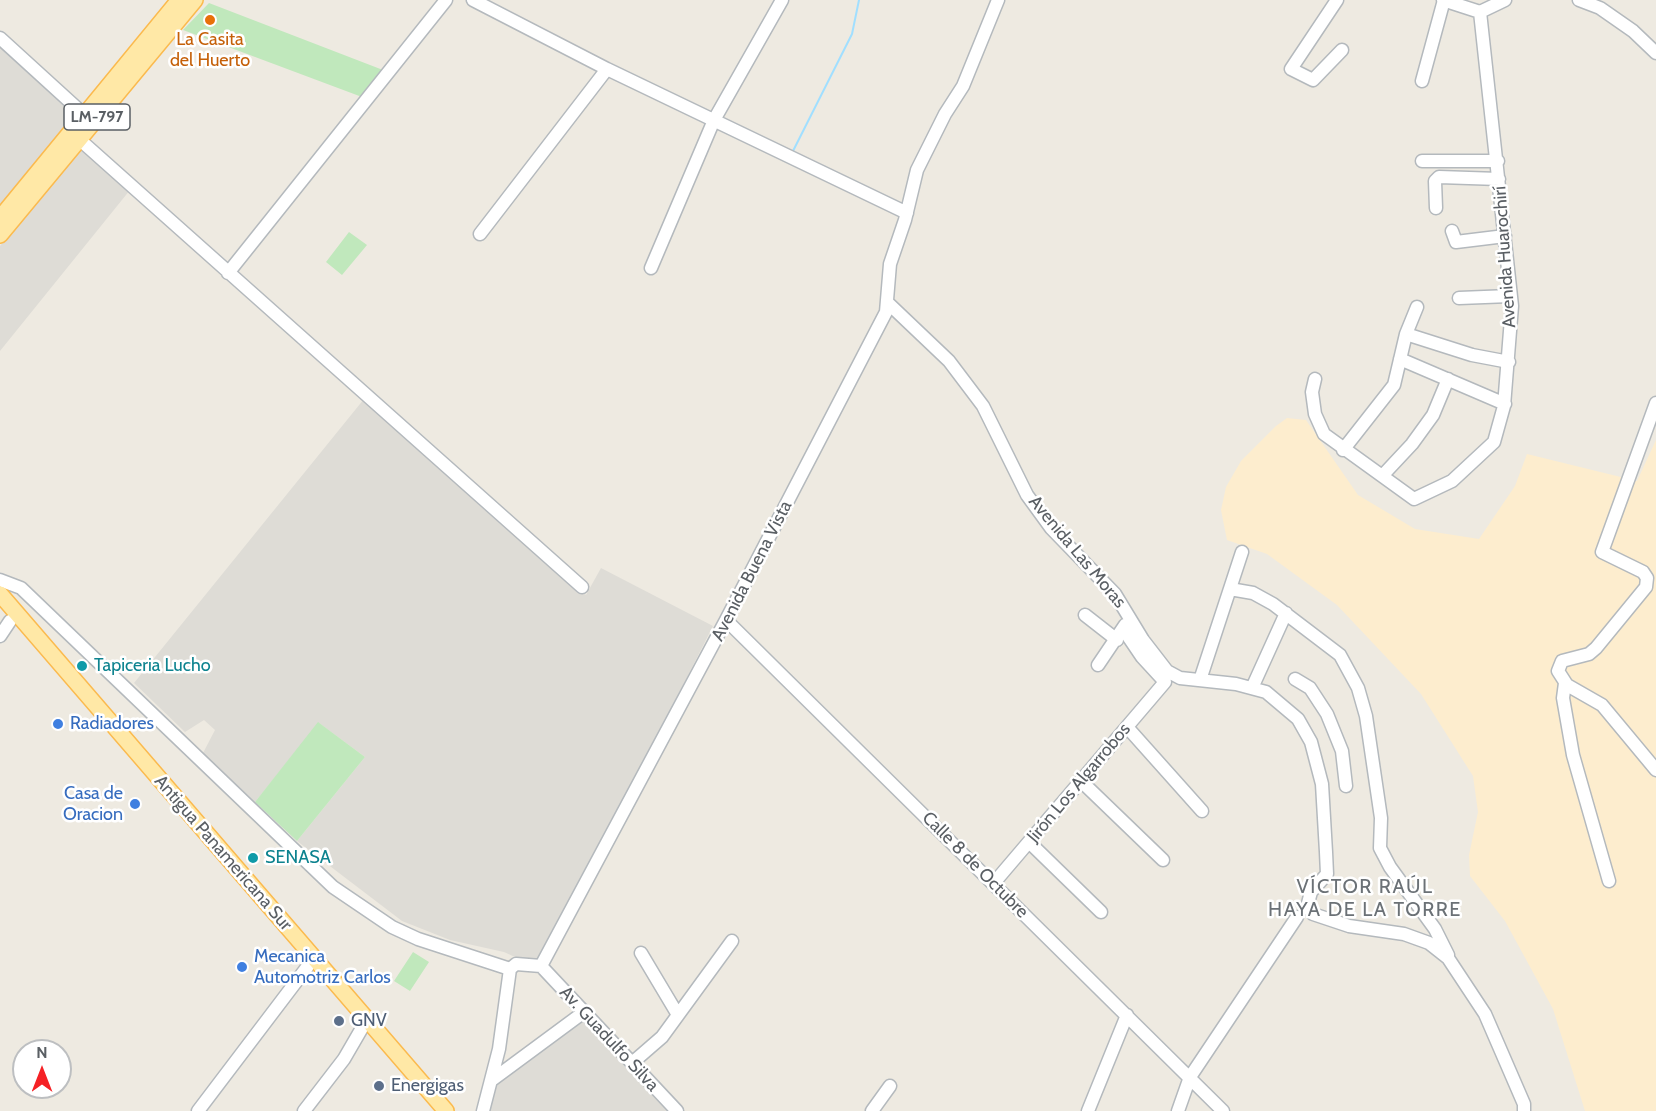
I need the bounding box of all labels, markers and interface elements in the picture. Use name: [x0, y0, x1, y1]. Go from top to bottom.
marker: La Casita del Huerto: [203, 13, 217, 27]
place label: La Casita del Huerto: [170, 29, 250, 72]
road number: LM-797: [64, 104, 130, 130]
street label: Avenida Huarochirí: [1489, 185, 1521, 329]
street label: Avenida Las Moras: [1024, 491, 1130, 613]
street label: Avenida Buena Vista: [707, 497, 797, 645]
place label: Tapiceria Lucho: [94, 655, 211, 677]
marker: Tapiceria Lucho: [75, 659, 89, 673]
place label: Radiadores: [70, 713, 154, 735]
marker: Radiadores: [51, 717, 65, 731]
street label: Jirón Los Algarrobos: [1023, 719, 1135, 847]
street label: Antigua Panamericana Sur: [150, 771, 296, 935]
place label: Casa de Oracion: [63, 783, 123, 826]
marker: Casa de Oracion: [128, 797, 142, 811]
street label: Calle 8 de Octubre: [917, 807, 1033, 923]
place label: SENASA: [265, 847, 331, 869]
marker: SENASA: [246, 851, 260, 865]
district label: VÍCTOR RAÚL HAYA DE LA TORRE: [1268, 875, 1462, 922]
place label: Mecanica Automotriz Carlos: [254, 946, 391, 988]
marker: Mecanica Automotriz Carlos: [235, 960, 249, 974]
street label: Av. Guadulfo Silva: [555, 982, 663, 1096]
place label: GNV: [351, 1010, 387, 1032]
marker: GNV: [332, 1014, 346, 1028]
north arrow: [12, 1039, 72, 1099]
text: N: [36, 1043, 48, 1062]
place label: Energigas: [391, 1075, 464, 1097]
marker: Energigas: [372, 1079, 386, 1093]

